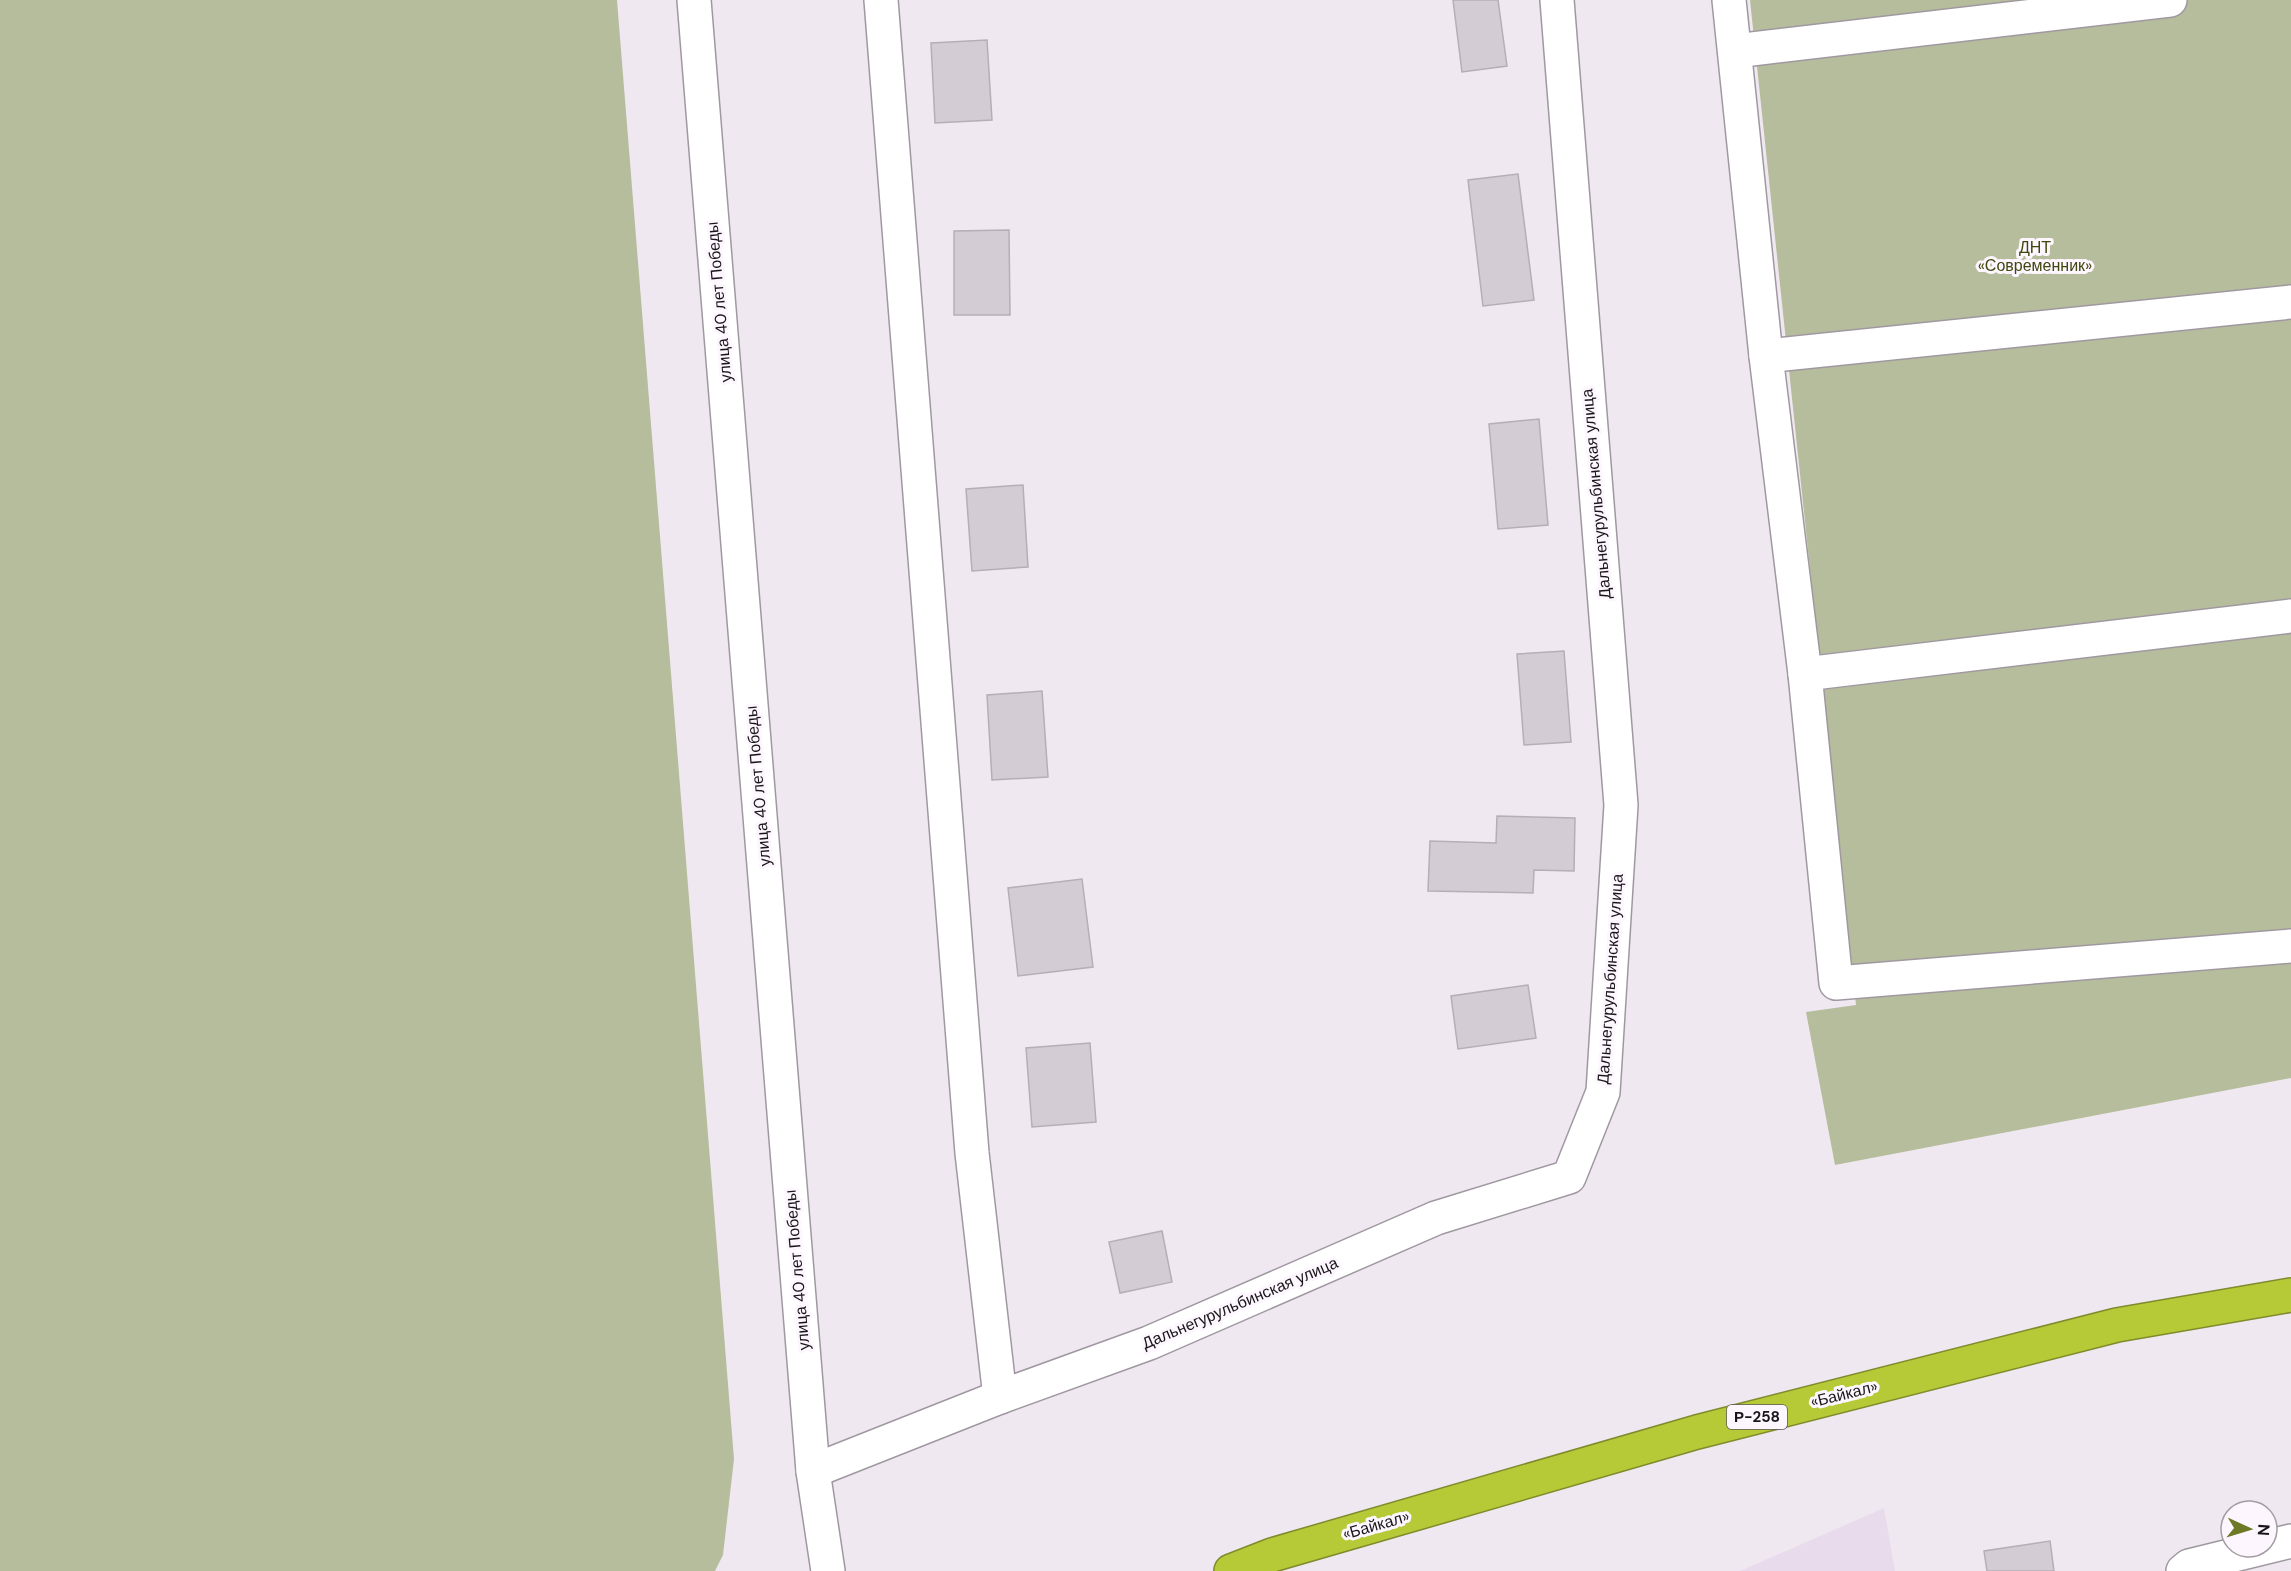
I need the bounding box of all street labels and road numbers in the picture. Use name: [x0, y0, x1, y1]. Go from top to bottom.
street label: улица 40 лет Победы: [702, 221, 736, 383]
street label: Дальнегурульбинская улица: [1576, 388, 1616, 600]
street label: улица 40 лет Победы: [741, 705, 775, 867]
street label: Дальнегурульбинская улица: [1592, 873, 1628, 1085]
street label: улица 40 лет Победы: [780, 1189, 814, 1351]
street label: Дальнегурульбинская улица: [1139, 1252, 1341, 1354]
street label: «Байкал»: [1808, 1376, 1880, 1412]
road number: Р-258: [1727, 1405, 1787, 1429]
street label: «Байкал»: [1340, 1505, 1412, 1545]

